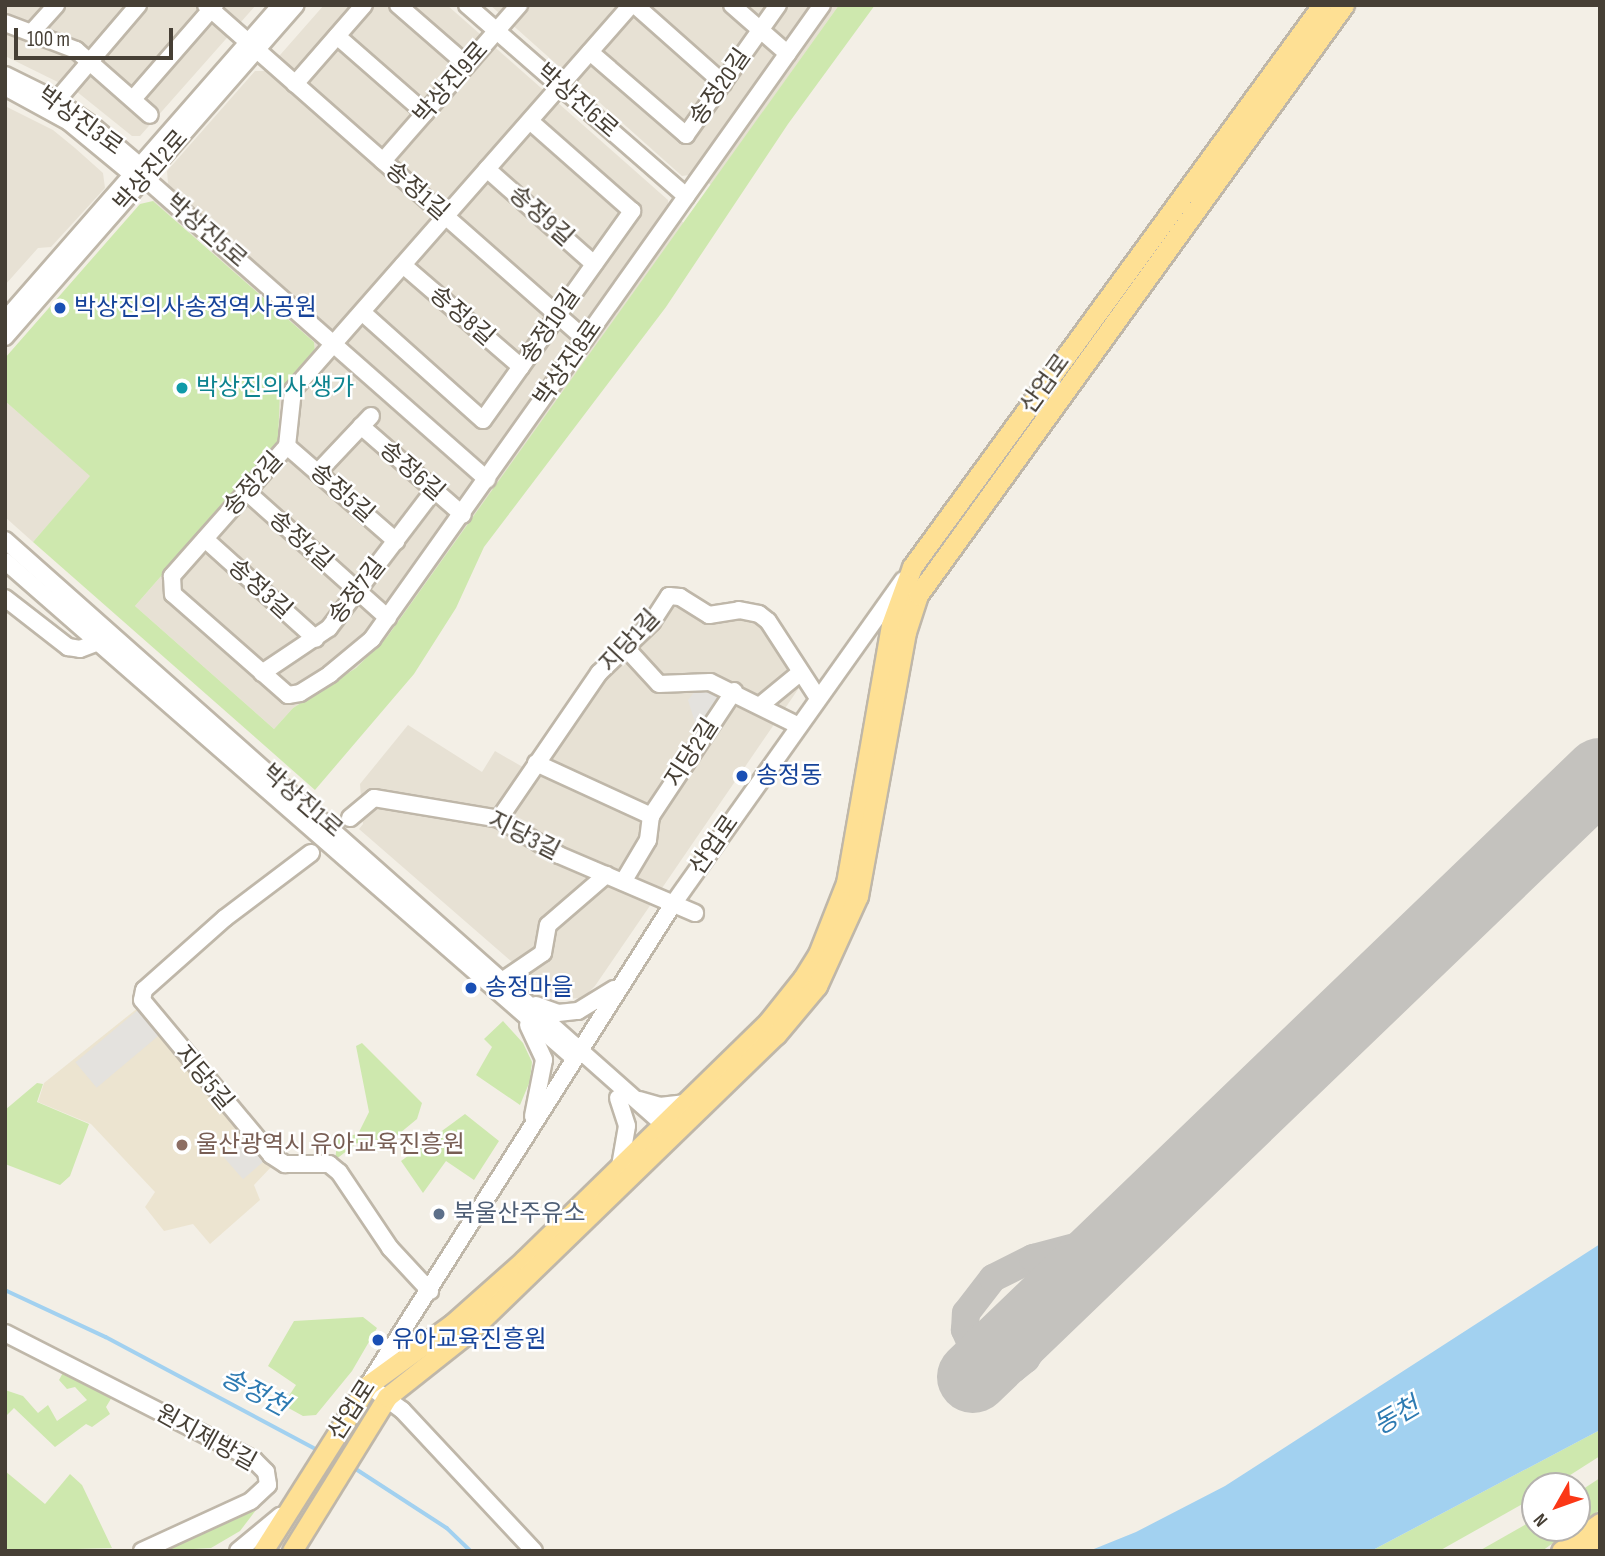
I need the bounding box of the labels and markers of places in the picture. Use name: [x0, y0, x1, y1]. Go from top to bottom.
place label: 박상진의사송정역사공원: [74, 294, 317, 322]
marker: 박상진의사송정역사공원: [52, 300, 68, 316]
place label: 박상진의사 생가: [196, 374, 354, 402]
marker: 박상진의사 생가: [174, 380, 190, 396]
place label: 송정동: [756, 762, 822, 790]
marker: 송정동: [734, 768, 750, 784]
place label: 송정마을: [485, 974, 573, 1002]
marker: 송정마을: [463, 980, 479, 996]
place label: 울산광역시 유아교육진흥원: [196, 1131, 465, 1159]
marker: 울산광역시 유아교육진흥원: [174, 1137, 190, 1153]
place label: 북울산주유소: [453, 1200, 585, 1228]
marker: 북울산주유소: [431, 1206, 447, 1222]
place label: 유아교육진흥원: [392, 1326, 547, 1354]
marker: 유아교육진흥원: [370, 1332, 386, 1348]

